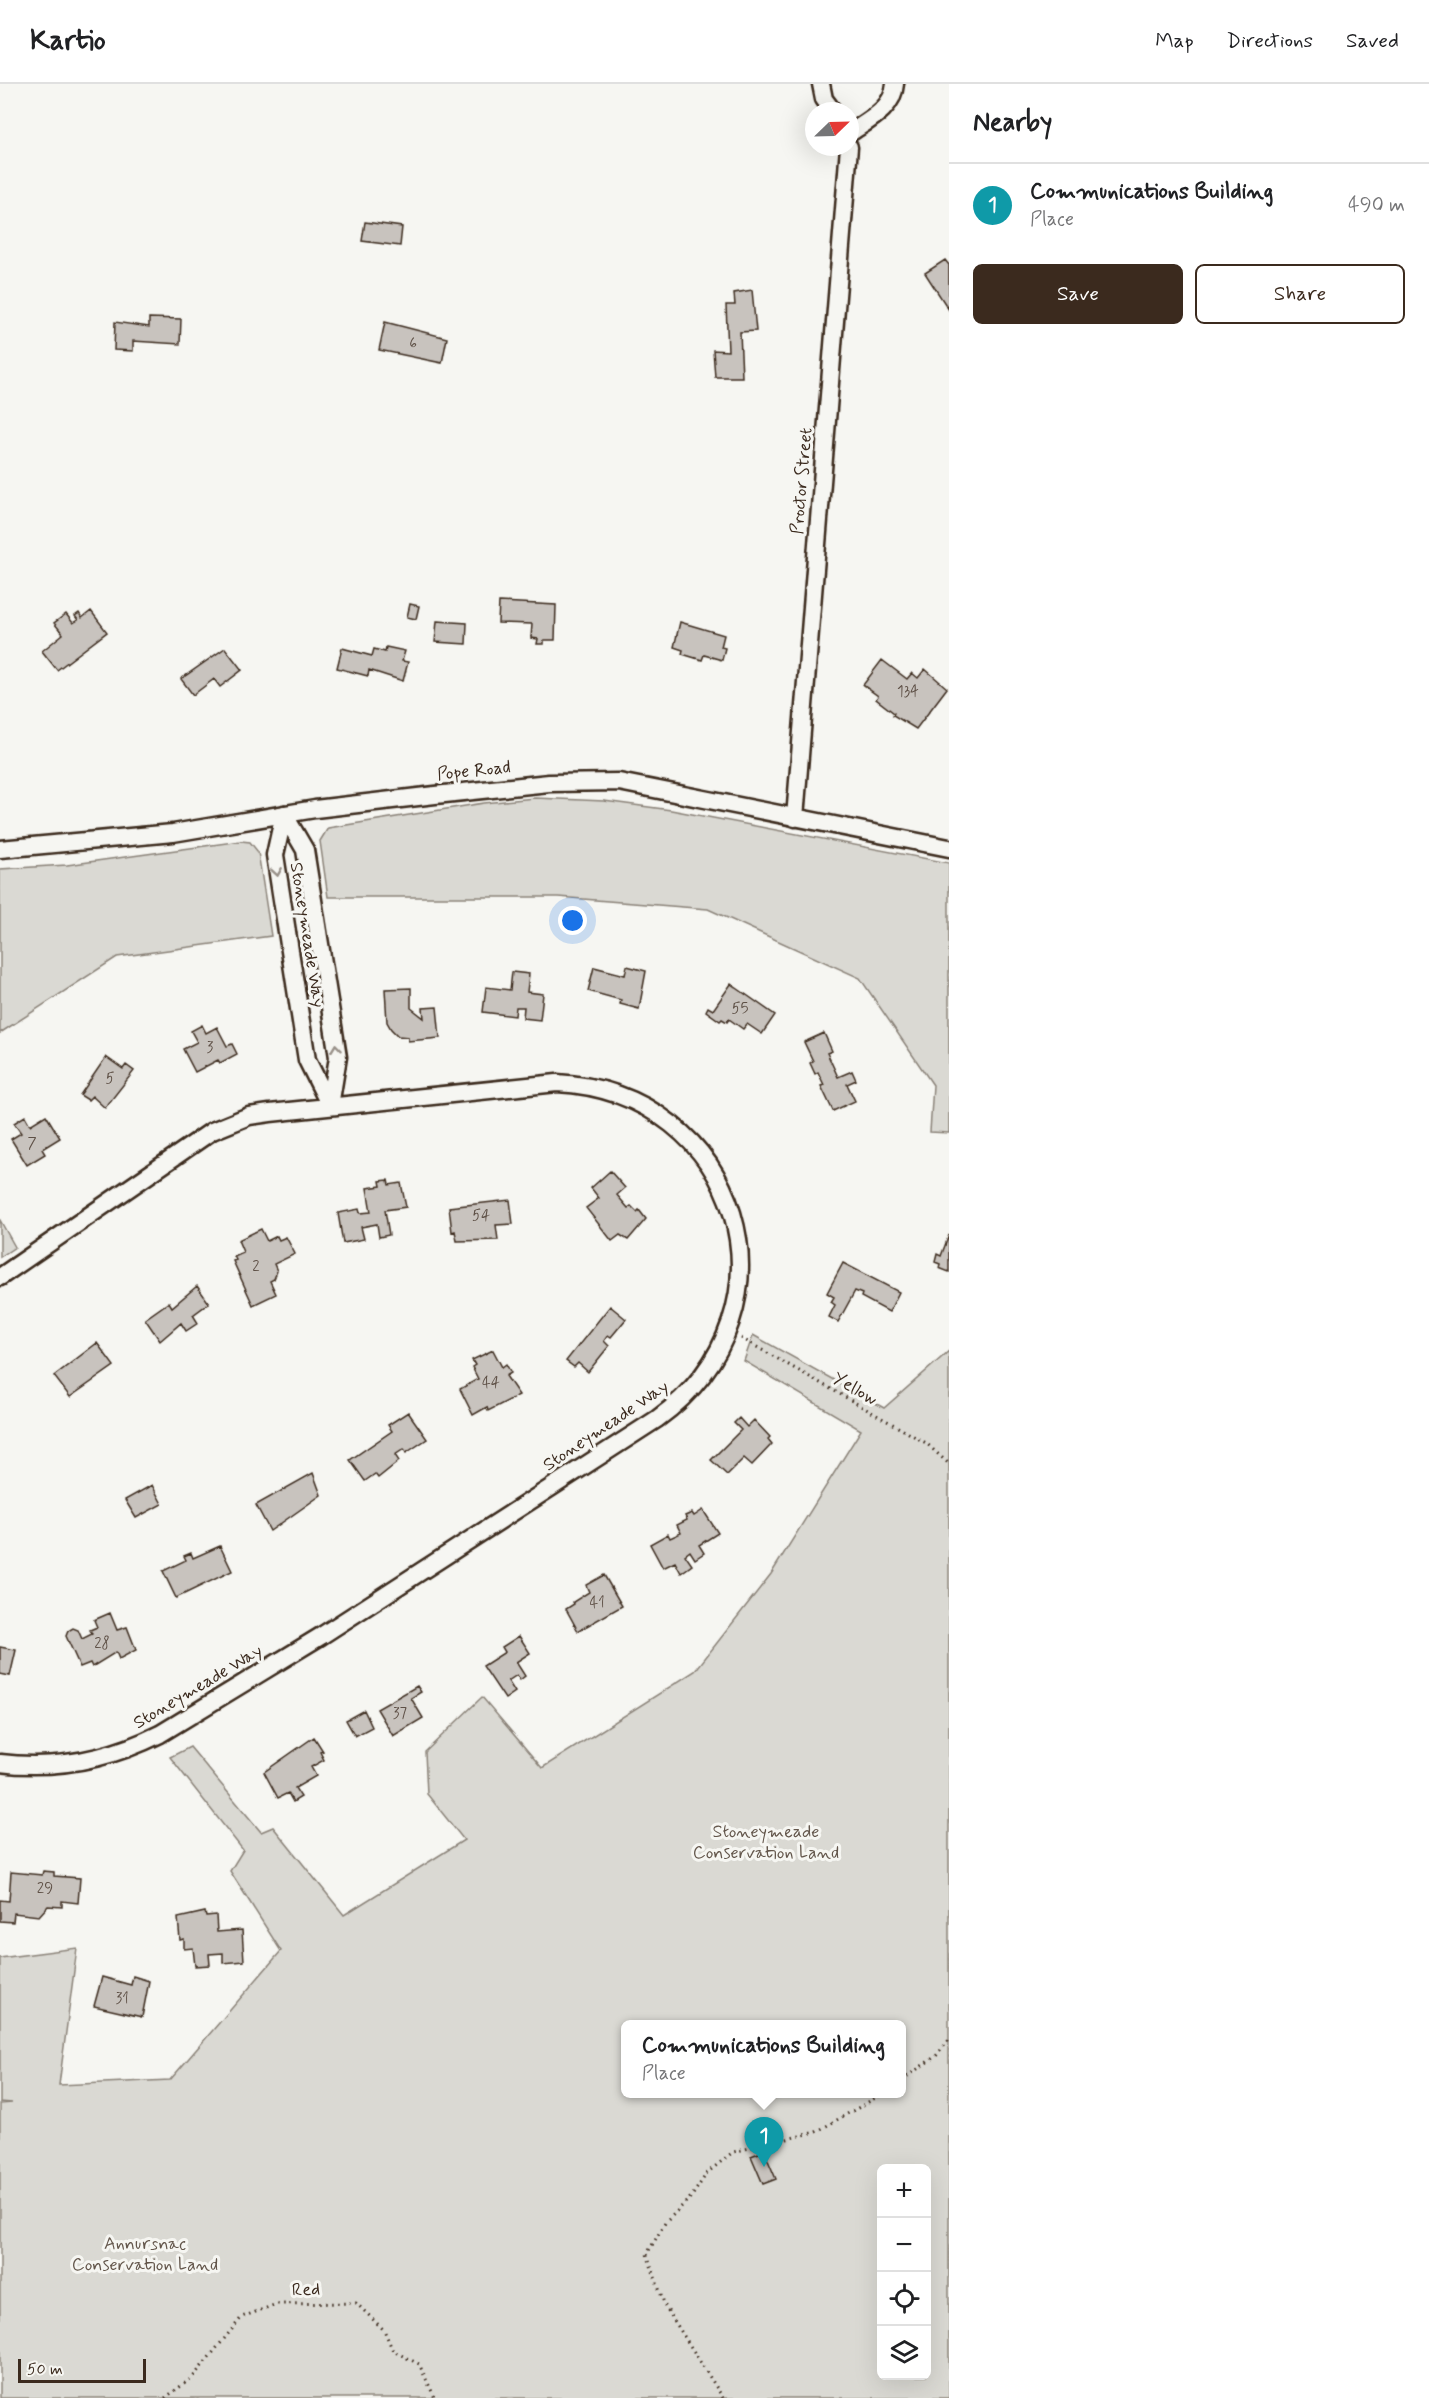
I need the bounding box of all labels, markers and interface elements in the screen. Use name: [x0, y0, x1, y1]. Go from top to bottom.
text: Kartio: [30, 23, 106, 60]
text: Map: [1155, 27, 1194, 55]
text: Directions: [1227, 27, 1313, 55]
text: Saved: [1346, 27, 1399, 55]
north arrow: [805, 102, 859, 156]
text: Nearby: [973, 106, 1052, 140]
text: Communications Building: [1030, 178, 1273, 206]
text: 1: [988, 192, 997, 219]
text: 490 m: [1348, 192, 1405, 219]
text: Place: [1030, 206, 1074, 233]
button: Save: [973, 264, 1183, 324]
button: Share: [1195, 264, 1405, 324]
house number: 6: [409, 334, 417, 354]
street label: Proctor Street: [785, 426, 819, 535]
house number: 134: [897, 682, 919, 702]
street label: Pope Road: [436, 755, 512, 787]
street label: Stoneymeade Way: [284, 861, 330, 1009]
one-way arrow: [271, 867, 283, 876]
your location: [558, 906, 587, 935]
house number: 55: [732, 999, 749, 1019]
house number: 3: [207, 1038, 214, 1058]
one-way arrow: [330, 1044, 343, 1053]
house number: 5: [105, 1069, 115, 1089]
house number: 7: [27, 1134, 37, 1154]
house number: 54: [472, 1206, 490, 1226]
house number: 2: [252, 1257, 260, 1277]
street label: Yellow: [828, 1367, 882, 1411]
house number: 44: [482, 1373, 500, 1393]
street label: Stoneymeade Way: [538, 1375, 674, 1477]
house number: 41: [589, 1593, 605, 1613]
house number: 28: [94, 1634, 110, 1654]
street label: Stoneymeade Way: [129, 1639, 267, 1735]
house number: 37: [393, 1704, 408, 1724]
park label: Stoneymeade Conservation Land: [693, 1820, 839, 1865]
house number: 29: [37, 1879, 53, 1899]
house number: 31: [115, 1989, 129, 2009]
popup: [621, 2020, 906, 2098]
text: Communications Building: [642, 2032, 885, 2060]
text: Place: [642, 2060, 686, 2087]
pin: 1: [744, 2118, 783, 2167]
map controls: [877, 2164, 931, 2380]
button: +: [877, 2164, 931, 2218]
button: −: [877, 2218, 931, 2272]
park label: Annursnac Conservation Land: [72, 2232, 218, 2277]
button: locate: [877, 2272, 931, 2326]
street label: Red: [291, 2278, 321, 2302]
button: layers: [877, 2326, 931, 2380]
scale bar: [18, 2356, 146, 2384]
text: 50 m: [27, 2359, 63, 2380]

